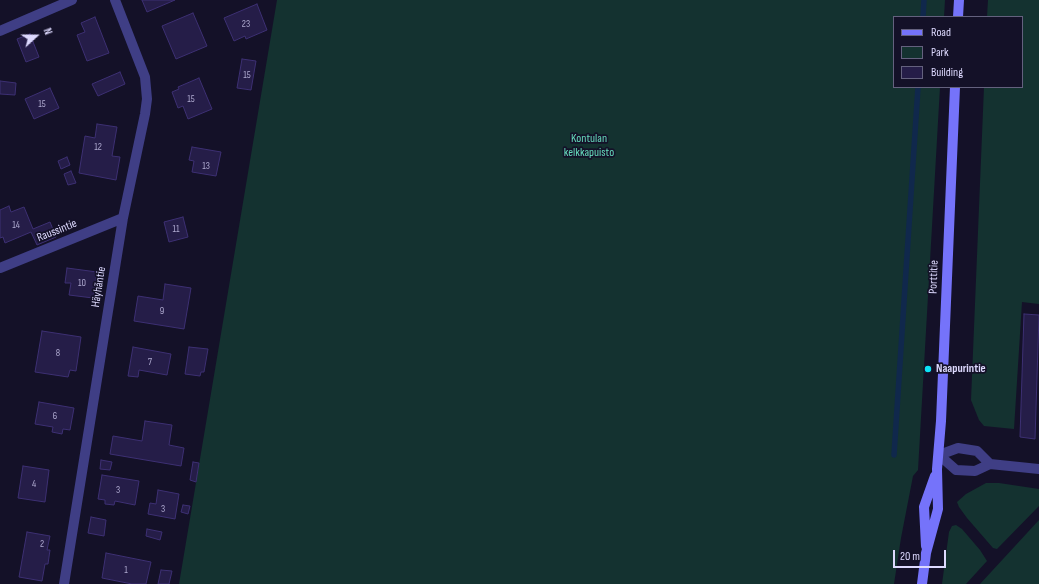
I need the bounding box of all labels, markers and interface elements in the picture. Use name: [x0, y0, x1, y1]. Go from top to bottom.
north arrow: [16, 16, 56, 56]
legend: [893, 16, 1023, 88]
house number: 23: [242, 18, 250, 30]
text: Road: [931, 25, 951, 40]
text: N: [41, 26, 55, 37]
text: Park: [931, 45, 949, 60]
text: Building: [931, 65, 963, 80]
house number: 15: [243, 69, 251, 81]
house number: 15: [187, 93, 195, 105]
house number: 15: [38, 98, 46, 110]
park label: Kontulan kelkkapuisto: [564, 132, 614, 160]
house number: 12: [94, 141, 102, 153]
house number: 13: [202, 160, 210, 172]
street label: Raussintie: [35, 217, 79, 245]
house number: 14: [12, 219, 20, 231]
house number: 11: [173, 223, 179, 235]
street label: Porttitie: [926, 260, 942, 294]
street label: Häyhäntie: [89, 266, 109, 308]
house number: 10: [78, 277, 86, 289]
house number: 9: [160, 305, 164, 317]
house number: 8: [56, 347, 60, 359]
house number: 7: [148, 356, 152, 368]
place label: Naapurintie: [936, 362, 986, 376]
marker: Naapurintie: [923, 364, 933, 374]
house number: 6: [53, 410, 57, 422]
house number: 4: [32, 478, 36, 490]
house number: 3: [116, 484, 120, 496]
house number: 3: [161, 503, 165, 515]
house number: 2: [40, 538, 44, 550]
scale bar: [895, 542, 948, 568]
text: 20 m: [900, 549, 920, 564]
house number: 1: [124, 564, 128, 576]

